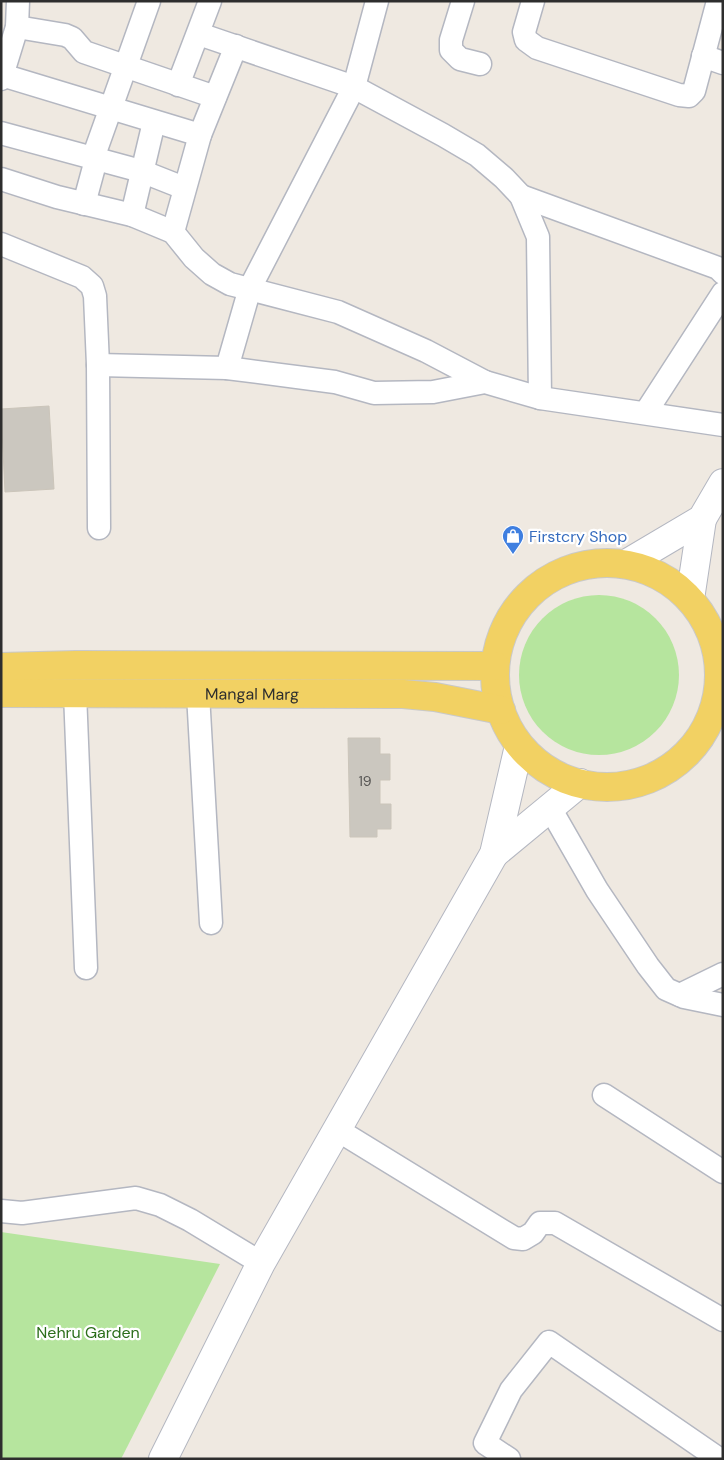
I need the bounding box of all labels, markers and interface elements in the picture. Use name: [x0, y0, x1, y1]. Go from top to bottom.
shop icon: Firstcry Shop: [501, 524, 525, 555]
place label: Firstcry Shop: [529, 526, 627, 547]
street label: Mangal Marg: [205, 683, 299, 704]
house number: 19: [358, 772, 372, 790]
park label: Nehru Garden: [36, 1322, 140, 1343]

